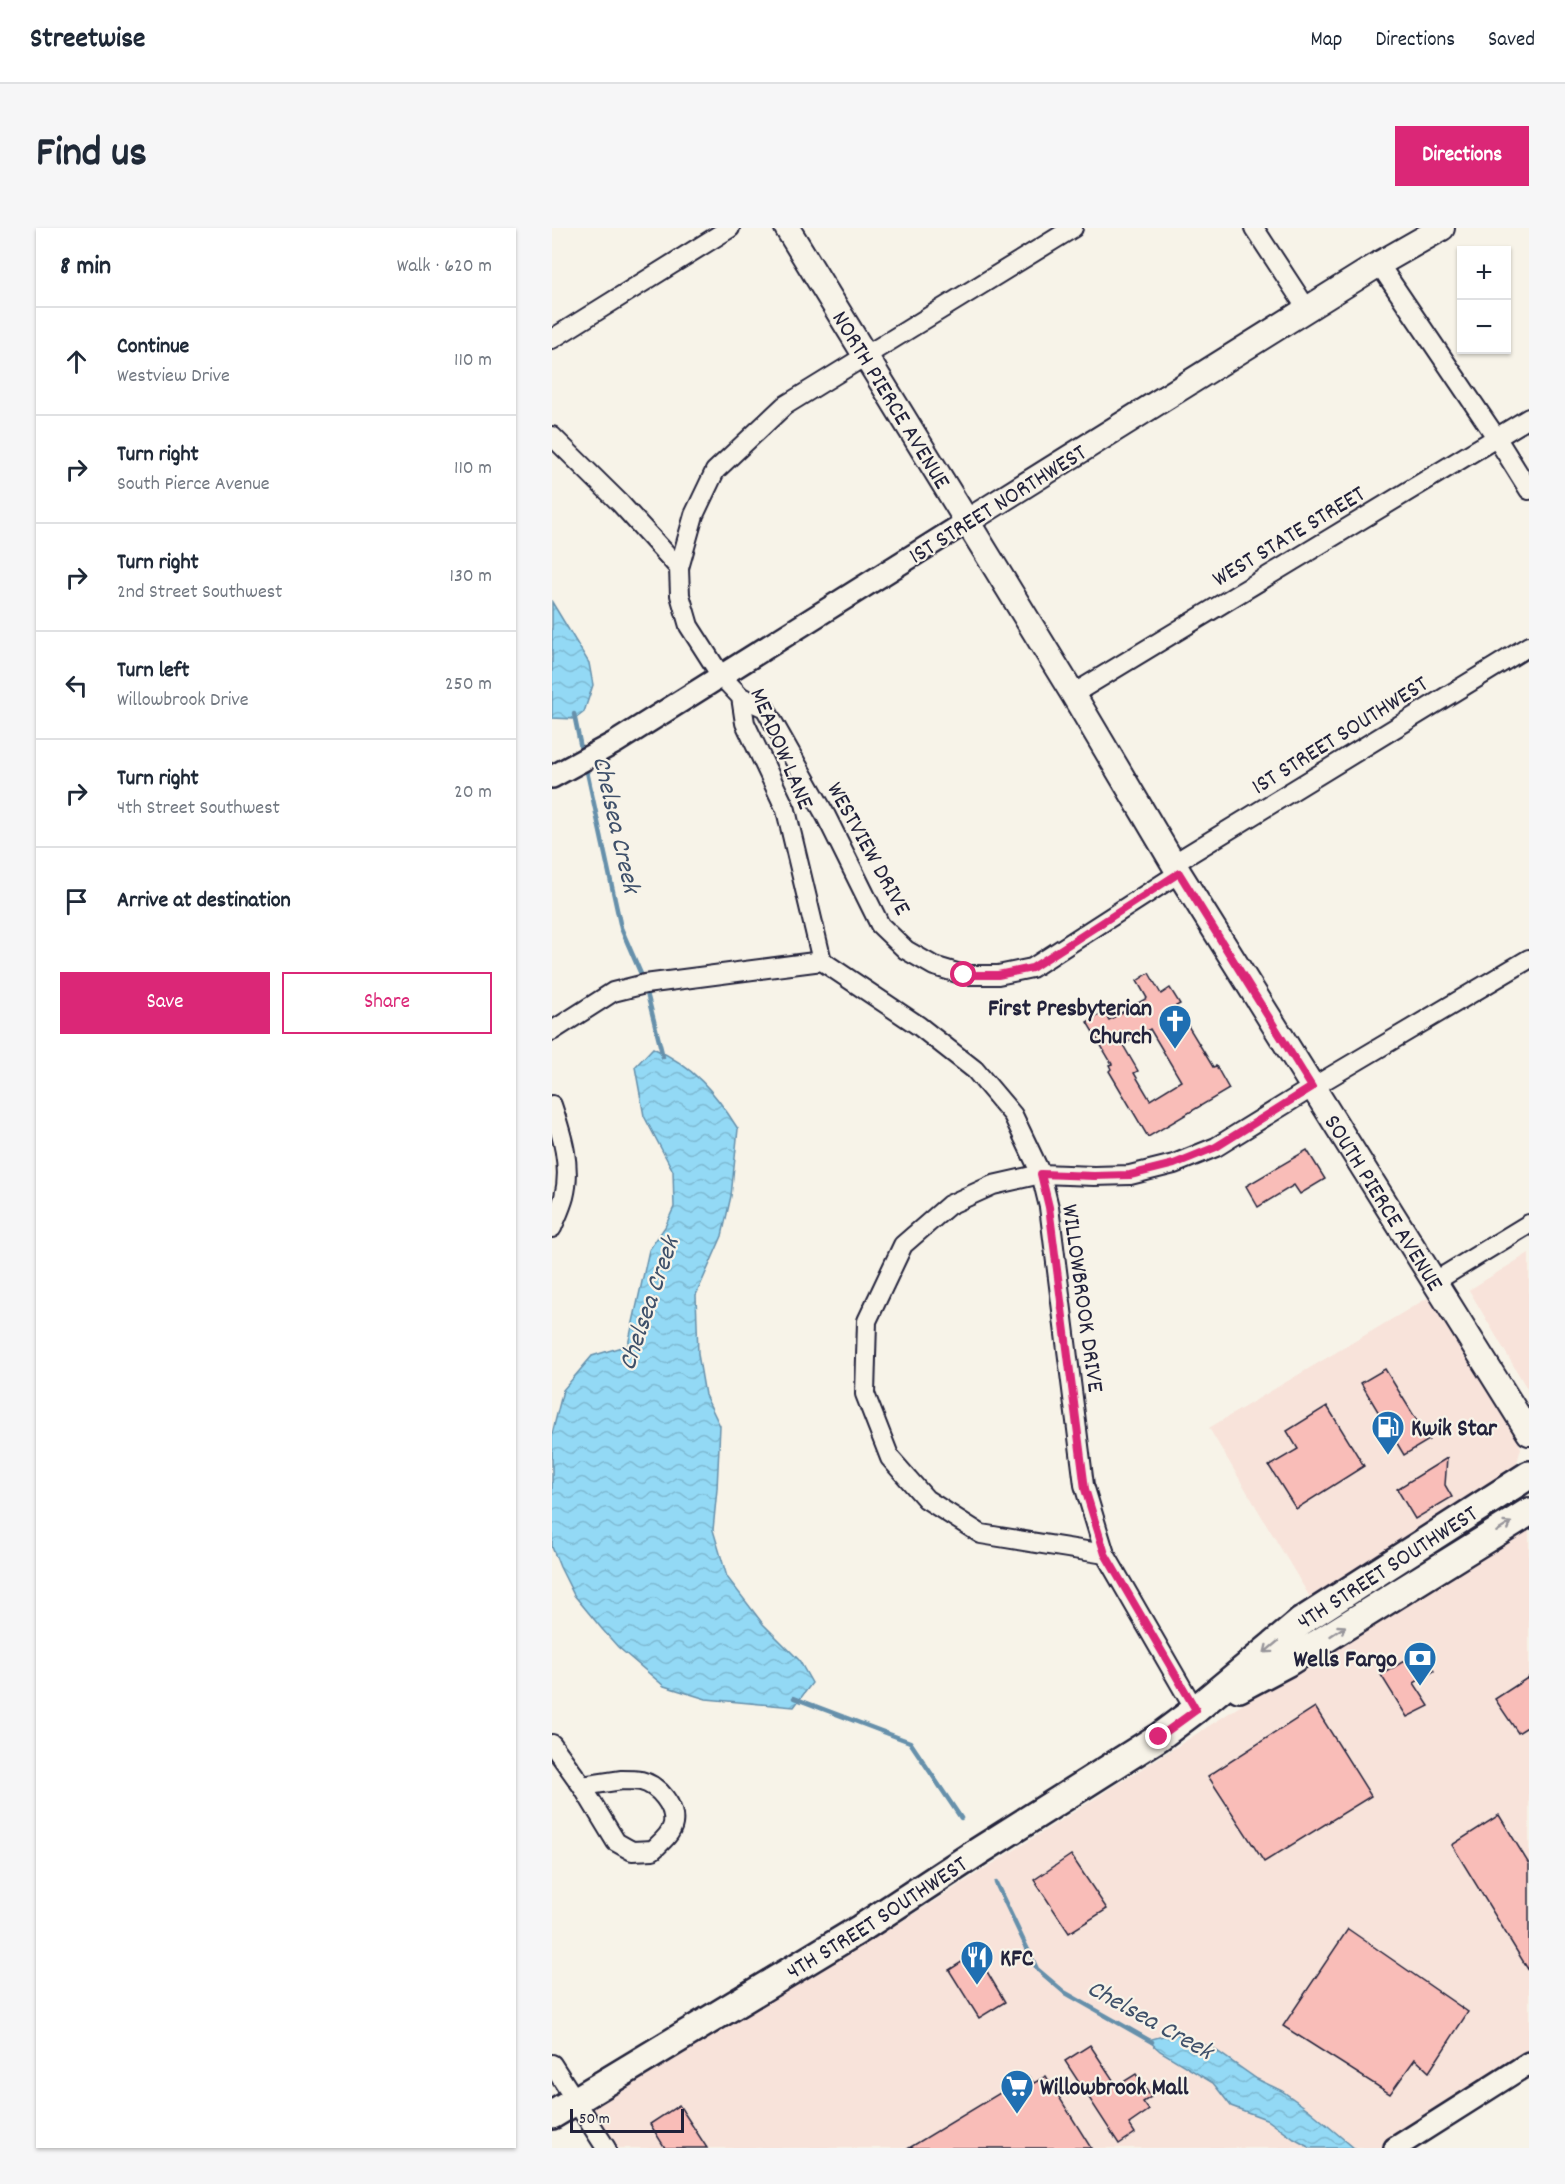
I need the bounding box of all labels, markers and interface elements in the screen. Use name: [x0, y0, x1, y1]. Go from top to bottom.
text: Streetwise: [30, 21, 145, 61]
text: Map: [1311, 26, 1342, 56]
text: Directions: [1375, 26, 1455, 56]
text: Saved: [1488, 26, 1535, 56]
text: Find us: [36, 126, 147, 186]
button: Directions: [1395, 126, 1529, 186]
map controls: [1457, 246, 1511, 354]
button: +: [1457, 246, 1511, 300]
text: 8 min: [60, 249, 111, 286]
text: Walk · 620 m: [397, 253, 492, 281]
button: −: [1457, 300, 1511, 354]
street label: NORTH PIERCE AVENUE: [822, 305, 957, 497]
text: Continue: [117, 332, 189, 363]
icon: ahead: [60, 345, 93, 378]
text: 110 m: [454, 347, 492, 375]
text: Westview Drive: [117, 363, 230, 391]
street label: 1ST STREET NORTHWEST: [903, 437, 1094, 574]
text: Turn right: [117, 440, 199, 471]
icon: right: [60, 453, 93, 486]
text: 110 m: [454, 455, 492, 483]
text: South Pierce Avenue: [117, 471, 270, 499]
street label: WEST STATE STREET: [1207, 478, 1373, 597]
text: Turn right: [117, 548, 199, 579]
icon: right: [60, 561, 93, 594]
text: 130 m: [450, 563, 492, 591]
text: 2nd Street Southwest: [117, 579, 282, 607]
text: Turn left: [117, 656, 189, 687]
street label: 1ST STREET SOUTHWEST: [1246, 668, 1436, 805]
icon: left: [60, 669, 93, 702]
text: 250 m: [445, 671, 492, 699]
street label: MEADOW LANE: [739, 683, 821, 815]
text: Willowbrook Drive: [117, 687, 249, 715]
water label: Chelsea Creek: [581, 753, 649, 899]
text: Turn right: [117, 764, 199, 795]
icon: right: [60, 777, 93, 810]
street label: WESTVIEW DRIVE: [817, 777, 918, 922]
text: 20 m: [454, 779, 492, 807]
text: 4th Street Southwest: [117, 795, 280, 823]
icon: arrive: [60, 885, 93, 918]
text: Arrive at destination: [117, 886, 291, 917]
route start: [950, 961, 976, 987]
button: Save: [60, 972, 270, 1034]
button: Share: [282, 972, 492, 1034]
place label: First Presbyterian Church: [988, 993, 1152, 1055]
church icon: First Presbyterian Church: [1157, 1003, 1193, 1050]
street label: SOUTH PIERCE AVENUE: [1314, 1109, 1450, 1299]
street label: WILLOWBROOK DRIVE: [1051, 1202, 1111, 1395]
water label: Chelsea Creek: [610, 1230, 691, 1376]
fuel station icon: Kwik Star: [1370, 1409, 1406, 1456]
place label: Kwik Star: [1411, 1413, 1498, 1447]
street label: 4TH STREET SOUTHWEST: [1291, 1498, 1486, 1640]
one-way arrow: [1495, 1521, 1512, 1534]
one-way arrow: [1329, 1624, 1346, 1636]
one-way arrow: [1264, 1640, 1279, 1654]
bank icon: Wells Fargo: [1402, 1640, 1438, 1687]
place label: Wells Fargo: [1294, 1644, 1397, 1678]
route end: [1145, 1723, 1171, 1749]
street label: 4TH STREET SOUTHWEST: [781, 1849, 976, 1990]
restaurant icon: KFC: [959, 1939, 995, 1986]
place label: KFC: [1000, 1943, 1034, 1977]
water label: Chelsea Creek: [1080, 1971, 1221, 2072]
supermarket icon: Willowbrook Mall: [999, 2068, 1035, 2115]
place label: Willowbrook Mall: [1040, 2072, 1189, 2106]
scale bar: [570, 2106, 684, 2134]
text: 50 m: [579, 2108, 610, 2131]

